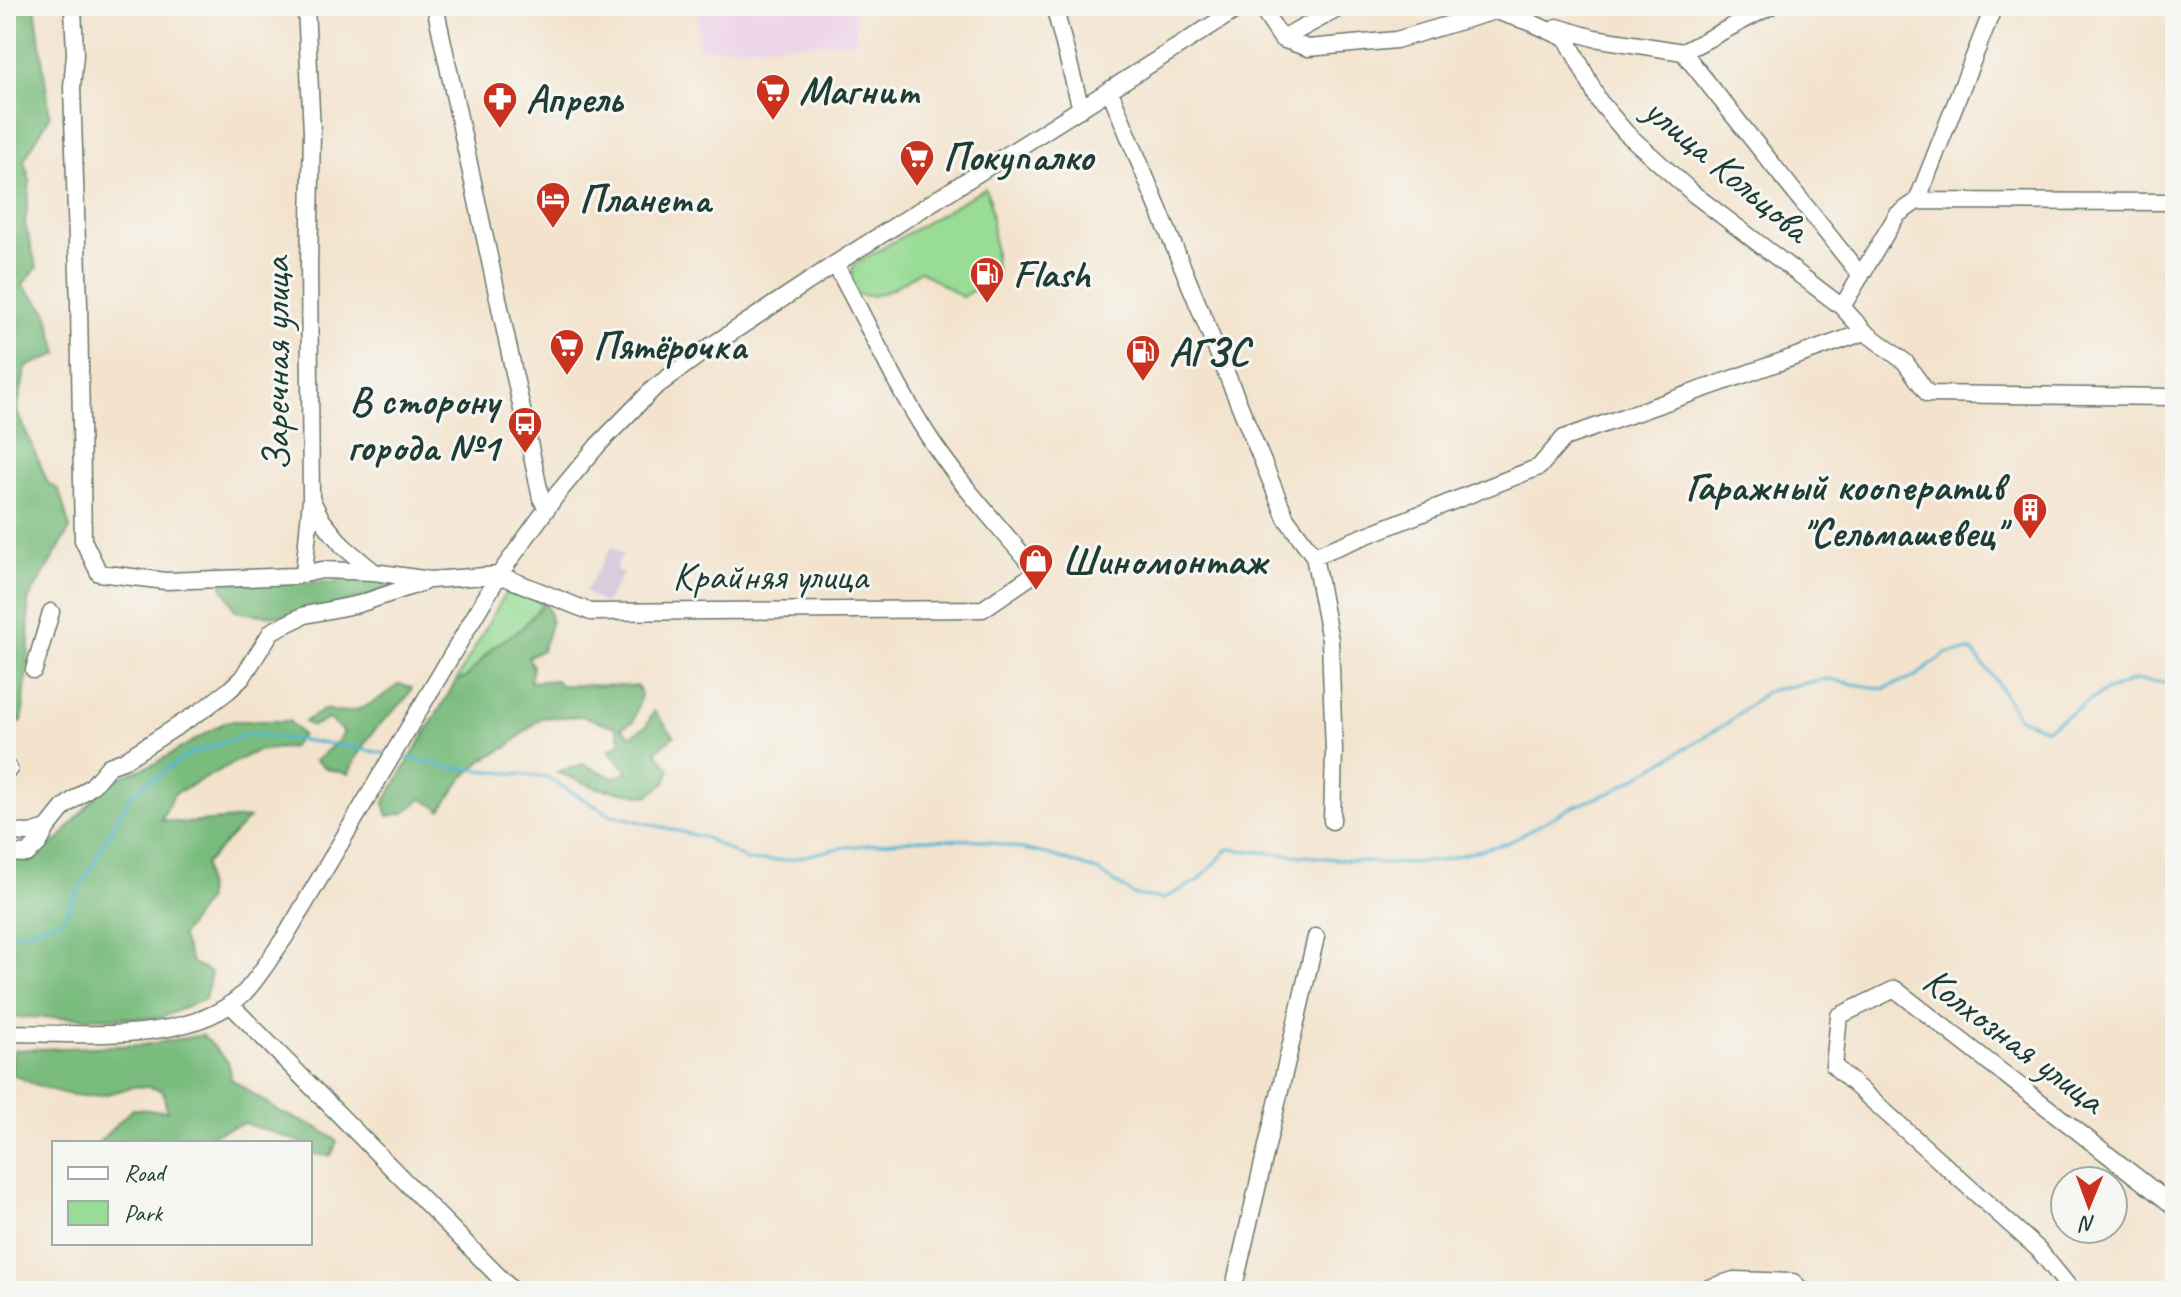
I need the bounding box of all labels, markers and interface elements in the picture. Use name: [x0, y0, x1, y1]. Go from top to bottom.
place label: Магнит: [799, 66, 921, 116]
supermarket icon: Магнит: [754, 72, 792, 122]
place label: Апрель: [526, 74, 624, 124]
pharmacy icon: Апрель: [481, 80, 519, 130]
street label: улица Кольцова: [1632, 84, 1823, 255]
place label: Покупалко: [943, 132, 1095, 182]
supermarket icon: Покупалко: [898, 138, 936, 188]
place label: Планета: [579, 174, 714, 224]
hotel icon: Планета: [534, 180, 572, 230]
place label: Flash: [1013, 249, 1091, 299]
street label: Заречная улица: [251, 255, 301, 471]
fuel station icon: Flash: [968, 255, 1006, 305]
place label: Пятёрочка: [593, 321, 749, 371]
supermarket icon: Пятёрочка: [548, 327, 586, 377]
place label: АГЗС: [1169, 327, 1253, 377]
fuel station icon: АГЗС: [1124, 333, 1162, 383]
place label: В сторону города №1: [347, 376, 503, 472]
bus stop icon: В сторону города №1: [506, 405, 544, 455]
place label: Гаражный кооператив "Сельмашевец": [1686, 462, 2013, 558]
building icon: Гаражный кооператив "Сельмашевец": [2011, 491, 2049, 541]
place label: Шиномонтаж: [1062, 536, 1270, 586]
shop icon: Шиномонтаж: [1017, 542, 1055, 592]
street label: Крайняя улица: [672, 551, 871, 601]
street label: Колхозная улица: [1913, 955, 2117, 1126]
legend: [52, 1141, 312, 1245]
text: Road: [124, 1158, 168, 1188]
north arrow: [2049, 1165, 2129, 1245]
text: Park: [124, 1198, 164, 1228]
text: N: [2078, 1210, 2096, 1238]

